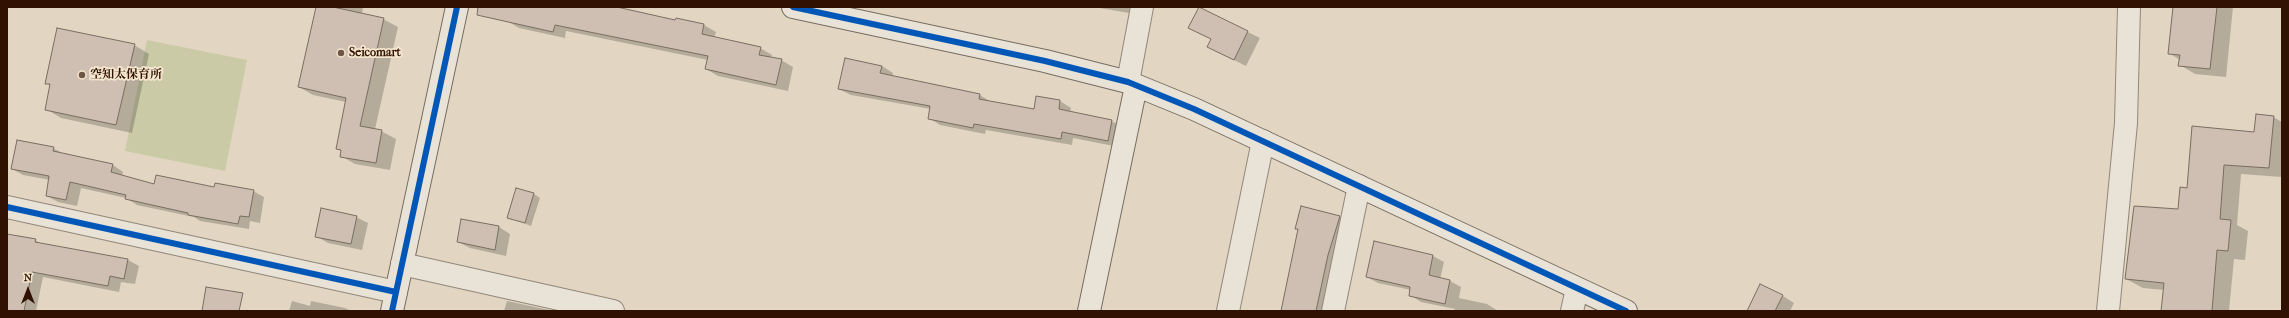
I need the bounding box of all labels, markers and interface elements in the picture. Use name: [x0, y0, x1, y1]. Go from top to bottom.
place label: Seicomart: [349, 46, 401, 60]
marker: Seicomart: [336, 48, 346, 58]
place label: 空知太保育所: [90, 68, 162, 82]
marker: 空知太保育所: [77, 70, 87, 80]
north arrow: [8, 270, 48, 310]
text: N: [24, 271, 32, 284]

